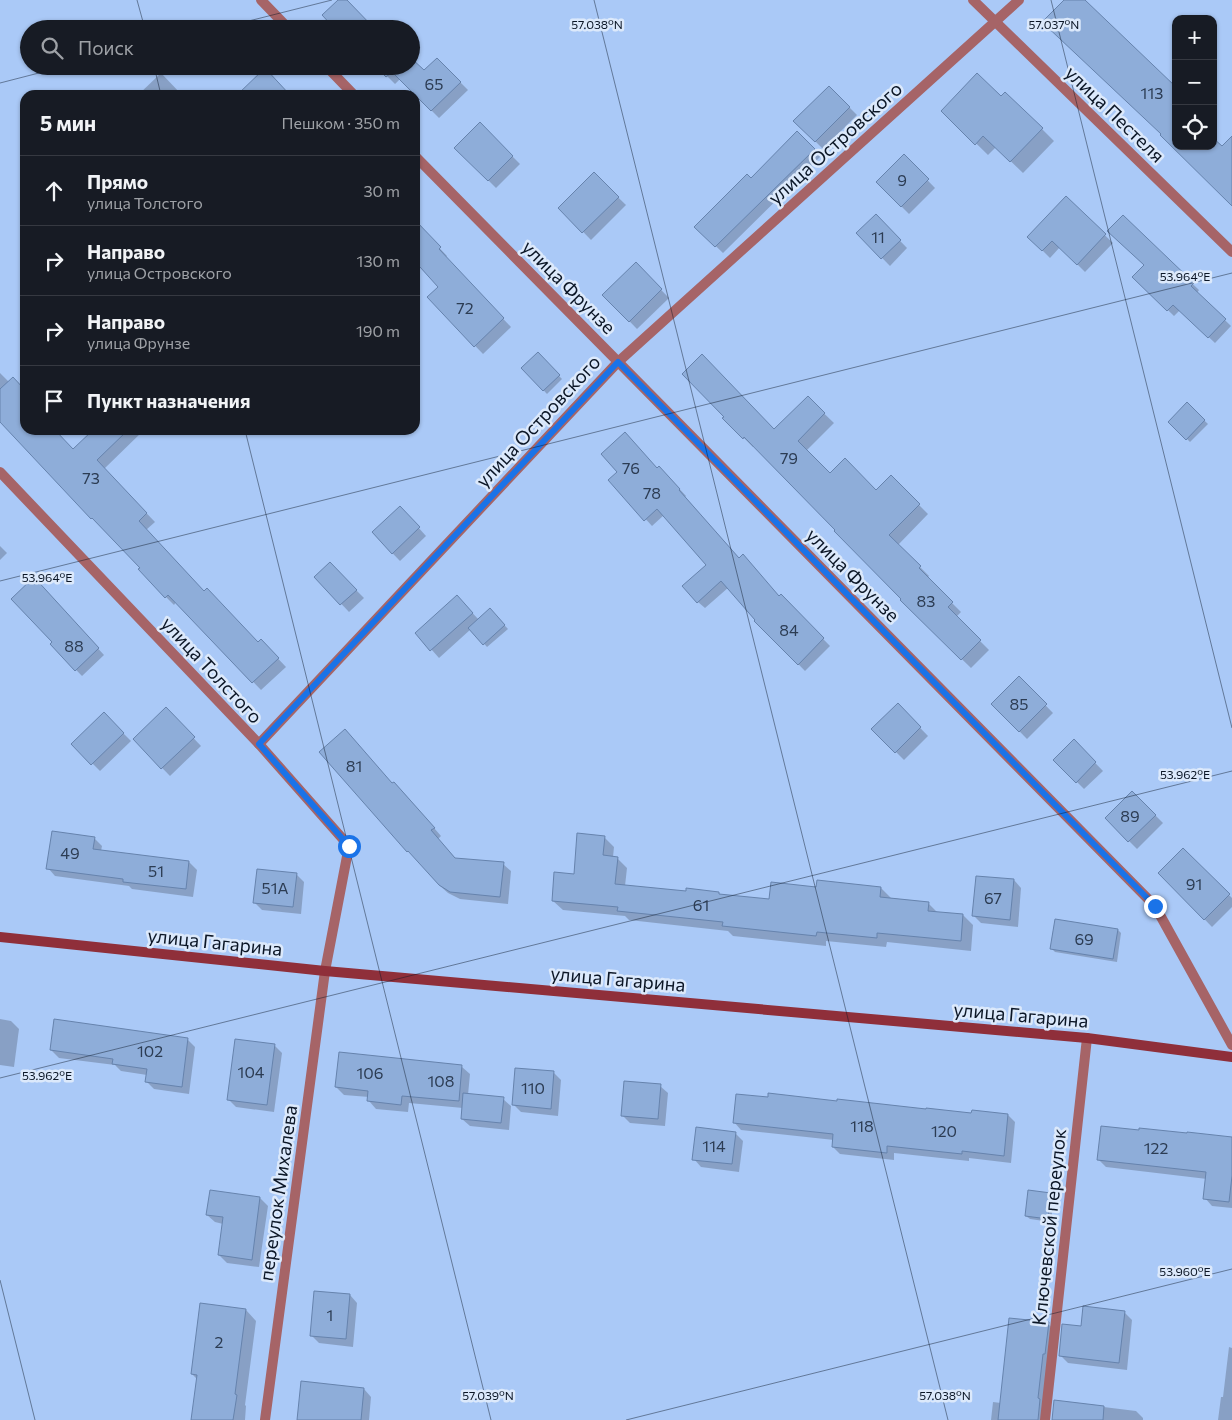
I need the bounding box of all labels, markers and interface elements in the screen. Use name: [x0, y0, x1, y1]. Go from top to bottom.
map controls: [1172, 15, 1217, 150]
button: +: [1172, 15, 1217, 60]
text: 57.038°N: [571, 17, 623, 31]
text: 57.037°N: [1029, 17, 1079, 31]
search box: [20, 20, 420, 75]
icon: search: [38, 34, 66, 62]
text: Поиск: [78, 36, 134, 59]
button: −: [1172, 60, 1217, 105]
street label: улица Пестеля: [1061, 61, 1170, 167]
house number: 65: [425, 74, 443, 93]
street label: улица Островского: [763, 77, 906, 209]
house number: 113: [1141, 83, 1163, 102]
button: locate: [1172, 105, 1217, 150]
text: 5 мин: [40, 110, 96, 135]
text: Пешком · 350 m: [282, 113, 400, 132]
text: Прямо: [87, 170, 148, 193]
house number: 9: [897, 170, 907, 189]
icon: ahead: [40, 177, 68, 205]
text: 30 m: [363, 181, 400, 200]
text: улица Толстого: [87, 193, 203, 212]
house number: 11: [871, 227, 885, 246]
street label: улица Фрунзе: [518, 235, 621, 338]
text: Направо: [87, 240, 165, 263]
icon: right: [40, 247, 68, 275]
text: 130 m: [357, 251, 400, 270]
text: улица Островского: [87, 263, 232, 282]
text: 53.964°E: [1160, 269, 1210, 283]
house number: 72: [456, 298, 474, 317]
text: Направо: [87, 310, 165, 333]
icon: right: [40, 317, 68, 345]
text: 190 m: [356, 321, 400, 340]
text: улица Фрунзе: [87, 333, 190, 352]
street label: улица Островского: [471, 350, 605, 491]
icon: arrive: [40, 387, 68, 415]
text: Пункт назначения: [87, 389, 250, 412]
house number: 79: [780, 448, 798, 467]
house number: 76: [622, 458, 640, 477]
house number: 73: [82, 468, 100, 487]
house number: 78: [643, 483, 661, 502]
street label: улица Фрунзе: [802, 523, 905, 626]
text: 53.964°E: [22, 570, 72, 584]
house number: 83: [917, 591, 935, 610]
street label: улица Толстого: [157, 611, 268, 728]
house number: 84: [779, 620, 799, 639]
house number: 88: [64, 636, 84, 655]
house number: 85: [1010, 694, 1028, 713]
house number: 81: [346, 756, 362, 775]
text: 53.962°E: [1160, 767, 1210, 781]
house number: 89: [1120, 806, 1140, 825]
route start: [338, 835, 361, 858]
house number: 49: [60, 843, 80, 862]
house number: 51: [148, 861, 164, 880]
house number: 91: [1186, 874, 1202, 893]
house number: 51А: [261, 878, 289, 897]
house number: 67: [984, 888, 1002, 907]
house number: 61: [693, 895, 709, 914]
route end: [1144, 895, 1167, 918]
street label: улица Гагарина: [147, 923, 284, 960]
house number: 69: [1074, 929, 1094, 948]
street label: улица Гагарина: [550, 961, 687, 996]
street label: улица Гагарина: [953, 997, 1090, 1032]
house number: 102: [137, 1041, 163, 1060]
house number: 104: [238, 1062, 265, 1081]
house number: 106: [357, 1063, 384, 1082]
text: 53.962°E: [22, 1068, 72, 1082]
house number: 108: [428, 1071, 455, 1090]
house number: 110: [521, 1078, 545, 1097]
street label: переулок Михалева: [254, 1104, 301, 1282]
house number: 118: [850, 1116, 874, 1135]
house number: 120: [931, 1121, 957, 1140]
street label: Ключевской переулок: [1027, 1127, 1070, 1327]
house number: 114: [702, 1136, 726, 1155]
house number: 122: [1144, 1138, 1168, 1157]
text: 53.960°E: [1159, 1264, 1211, 1278]
house number: 1: [327, 1305, 333, 1324]
house number: 2: [215, 1332, 224, 1351]
text: 57.039°N: [462, 1388, 514, 1402]
text: 57.038°N: [919, 1388, 971, 1402]

